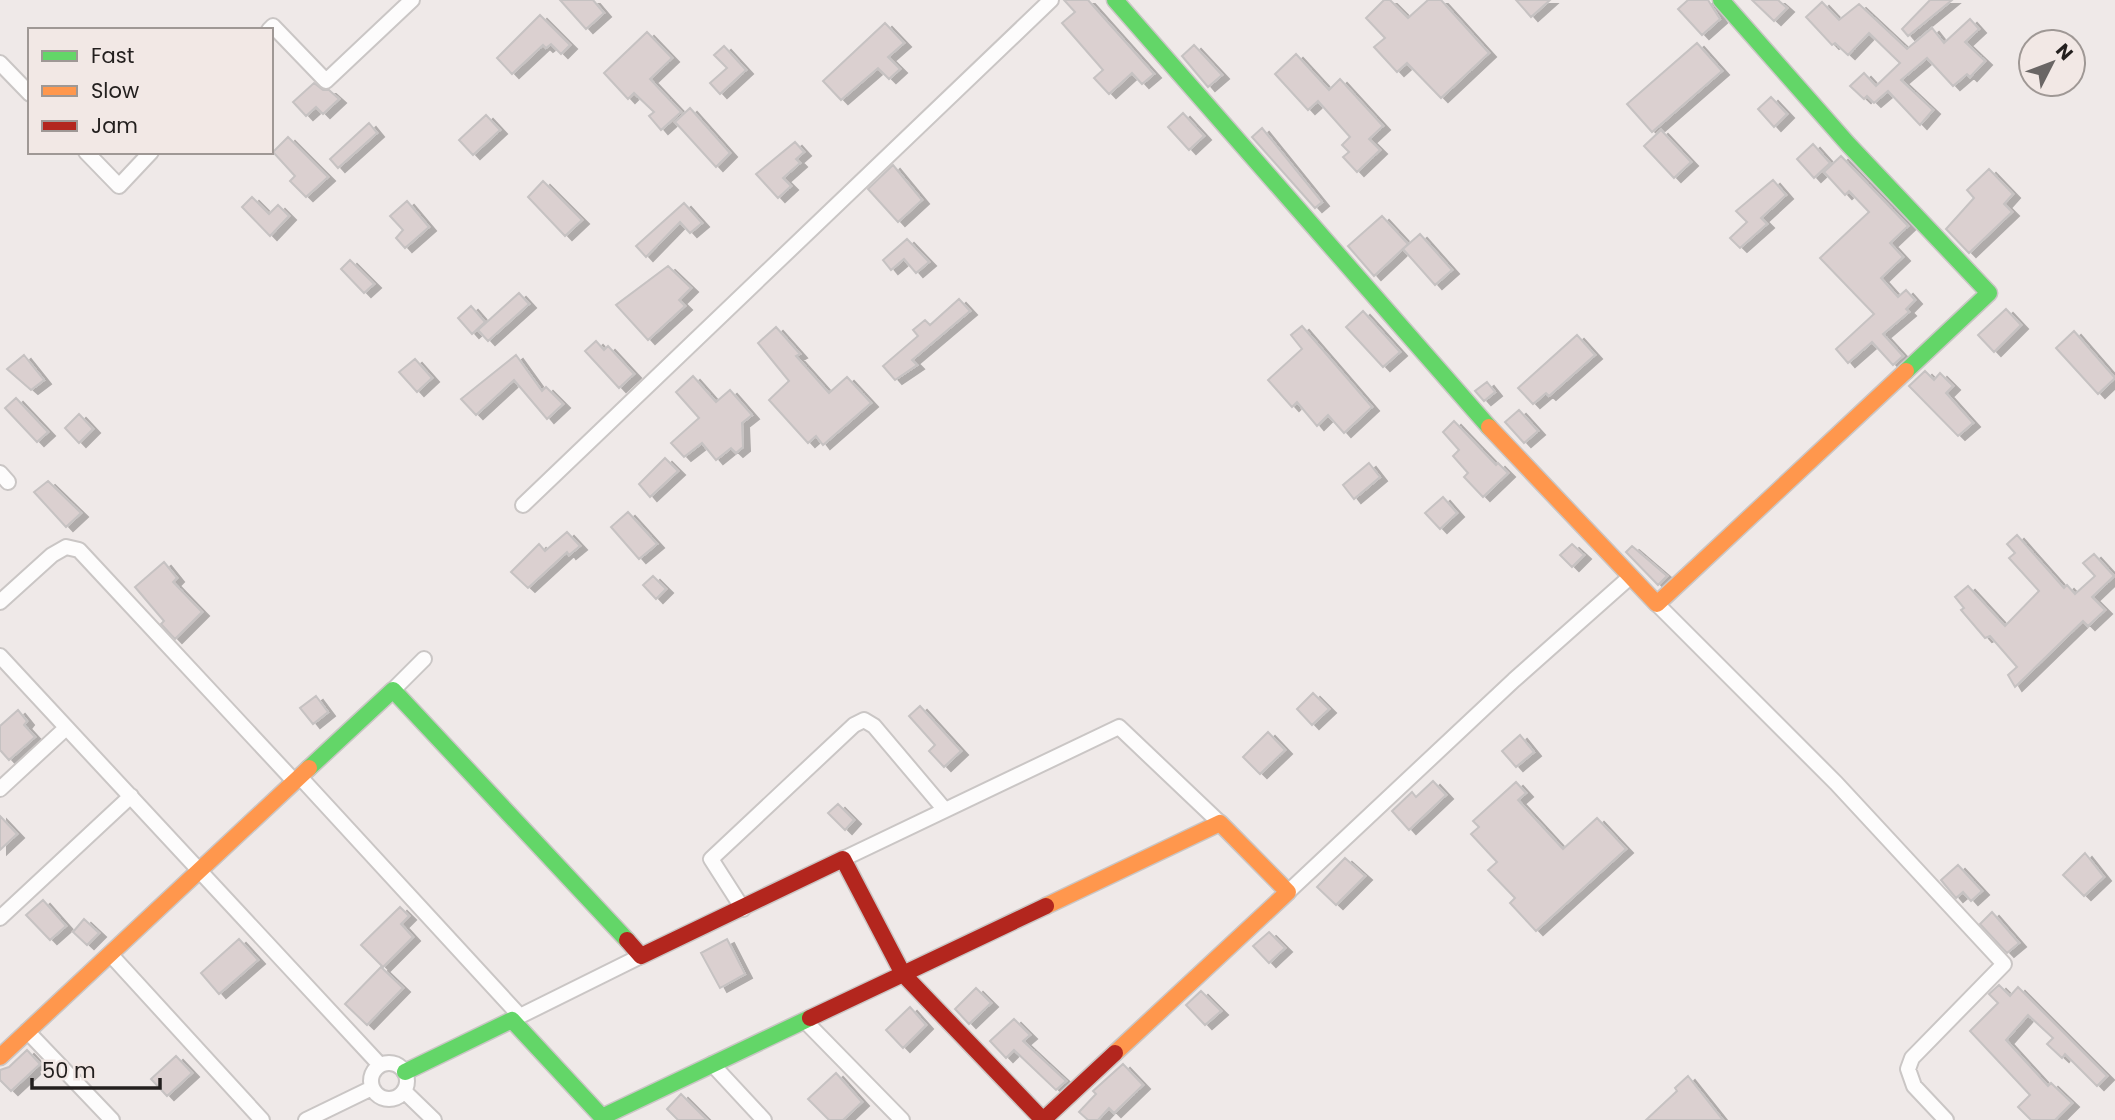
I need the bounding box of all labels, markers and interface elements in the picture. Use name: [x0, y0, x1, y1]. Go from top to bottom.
legend: [28, 28, 273, 154]
north arrow: [2017, 28, 2087, 98]
text: N: [2049, 38, 2079, 66]
text: Fast: [91, 41, 134, 70]
text: Slow: [91, 76, 139, 105]
text: Jam: [91, 111, 138, 140]
scale bar: [32, 1046, 159, 1090]
text: 50 m: [42, 1056, 96, 1085]

